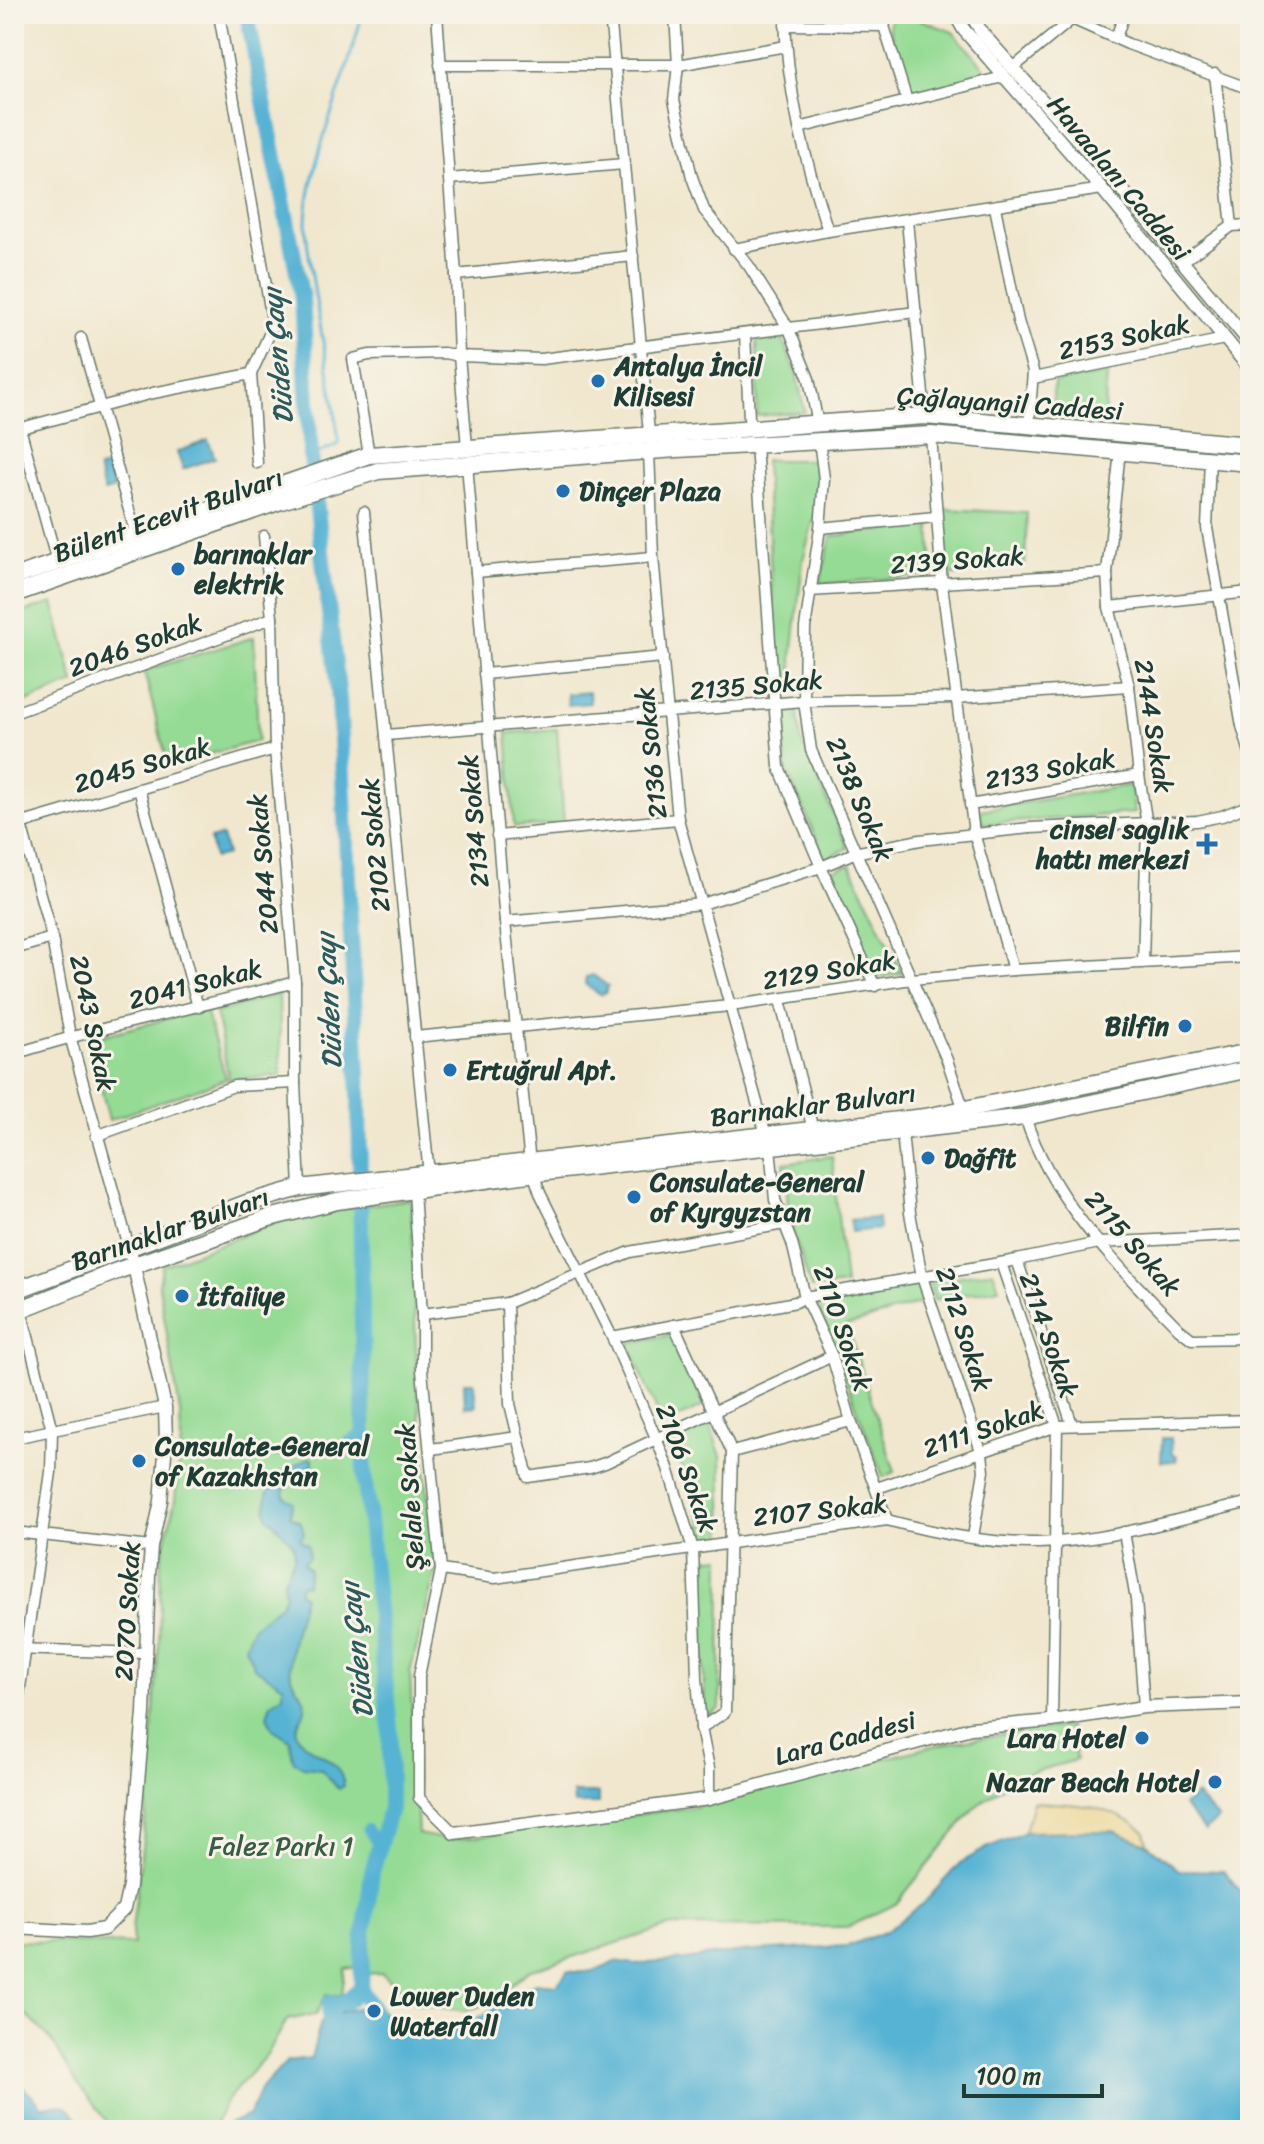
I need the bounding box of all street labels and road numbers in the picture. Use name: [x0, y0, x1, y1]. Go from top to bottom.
street label: Havaalanı Caddesi: [1035, 84, 1203, 272]
street label: 2153 Sokak: [1054, 301, 1194, 373]
street label: Çağlayangil Caddesi: [895, 372, 1125, 434]
street label: Bülent Ecevit Bulvarı: [47, 454, 289, 576]
street label: 2139 Sokak: [889, 532, 1025, 588]
street label: 2046 Sokak: [62, 599, 209, 690]
street label: 2144 Sokak: [1121, 655, 1187, 797]
street label: 2135 Sokak: [688, 656, 825, 714]
street label: 2136 Sokak: [621, 685, 681, 821]
street label: 2045 Sokak: [68, 723, 216, 806]
street label: 2138 Sokak: [813, 729, 907, 869]
street label: 2133 Sokak: [981, 735, 1119, 803]
street label: 2134 Sokak: [445, 752, 503, 890]
street label: 2102 Sokak: [346, 776, 404, 914]
street label: 2044 Sokak: [234, 792, 292, 936]
street label: 2129 Sokak: [759, 937, 899, 1003]
street label: 2041 Sokak: [124, 945, 267, 1023]
street label: 2043 Sokak: [56, 950, 130, 1096]
street label: Barınaklar Bulvarı: [708, 1070, 918, 1140]
street label: Barınaklar Bulvarı: [65, 1174, 275, 1284]
street label: 2115 Sokak: [1073, 1179, 1193, 1307]
street label: 2110 Sokak: [800, 1259, 886, 1397]
street label: 2112 Sokak: [922, 1260, 1006, 1398]
street label: 2114 Sokak: [1006, 1266, 1092, 1404]
street label: 2111 Sokak: [916, 1387, 1050, 1471]
street label: 2106 Sokak: [642, 1397, 732, 1539]
street label: Şelale Sokak: [382, 1422, 438, 1572]
street label: 2107 Sokak: [751, 1480, 889, 1540]
street label: 2070 Sokak: [100, 1540, 154, 1682]
street label: Lara Caddesi: [769, 1697, 922, 1779]

